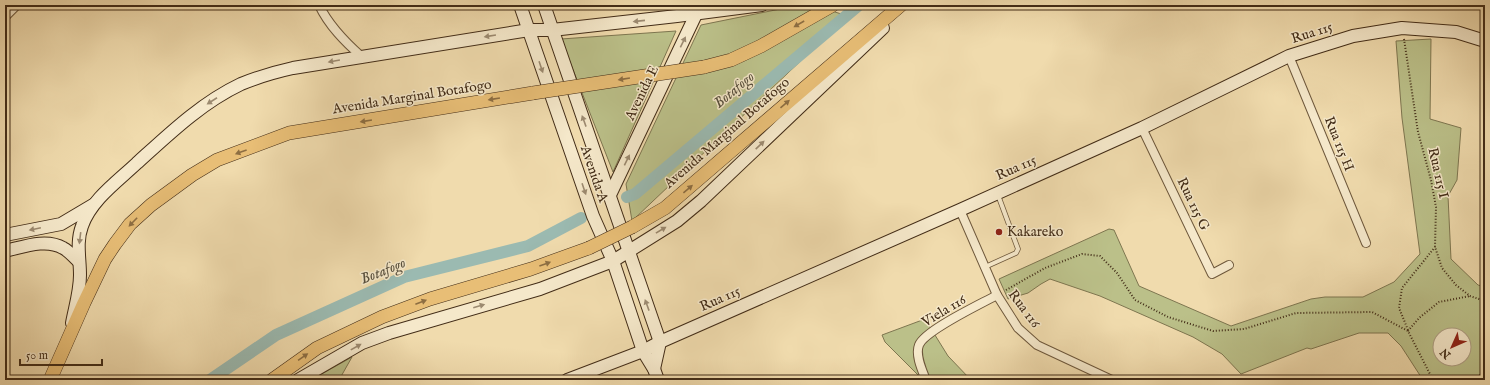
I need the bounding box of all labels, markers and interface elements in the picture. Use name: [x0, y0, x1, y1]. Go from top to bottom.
one-way arrow: [633, 17, 645, 24]
street label: Rua 115: [1289, 18, 1335, 48]
one-way arrow: [794, 21, 805, 28]
one-way arrow: [484, 33, 496, 39]
one-way arrow: [680, 37, 686, 48]
one-way arrow: [328, 58, 340, 64]
one-way arrow: [539, 61, 545, 73]
street label: Avenida E: [621, 62, 663, 124]
water label: Botafogo: [710, 67, 759, 113]
street label: Avenida Marginal Botafogo: [660, 73, 794, 193]
street label: Avenida Marginal Botafogo: [330, 75, 493, 119]
one-way arrow: [618, 76, 630, 82]
one-way arrow: [207, 97, 217, 105]
one-way arrow: [488, 97, 500, 103]
one-way arrow: [780, 99, 791, 108]
street label: Rua 115 H: [1320, 114, 1358, 174]
one-way arrow: [581, 115, 587, 127]
one-way arrow: [360, 118, 372, 124]
one-way arrow: [755, 141, 765, 150]
street label: Avenida A: [576, 142, 612, 205]
street label: Rua 115 I: [1423, 146, 1453, 200]
one-way arrow: [234, 149, 246, 155]
street label: Rua 115: [993, 151, 1039, 185]
one-way arrow: [624, 154, 630, 165]
street label: Rua 115 G: [1172, 175, 1214, 234]
one-way arrow: [581, 184, 587, 196]
one-way arrow: [682, 185, 693, 194]
one-way arrow: [128, 217, 137, 227]
place label: Kakareko: [1007, 223, 1064, 241]
one-way arrow: [655, 226, 667, 233]
one-way arrow: [28, 227, 41, 233]
marker: Kakareko: [994, 227, 1004, 237]
one-way arrow: [77, 232, 83, 244]
water label: Botafogo: [357, 253, 409, 290]
one-way arrow: [539, 261, 551, 267]
street label: Rua 115: [697, 282, 743, 316]
street label: Rua 116: [1004, 286, 1045, 333]
street label: Viela 116: [918, 290, 970, 332]
one-way arrow: [644, 298, 650, 310]
one-way arrow: [415, 299, 427, 305]
one-way arrow: [473, 303, 485, 309]
north arrow: [1432, 327, 1472, 367]
scale bar: [20, 341, 102, 367]
one-way arrow: [350, 344, 362, 350]
text: N: [1437, 345, 1455, 362]
text: 50 m: [26, 348, 48, 363]
one-way arrow: [298, 353, 309, 361]

